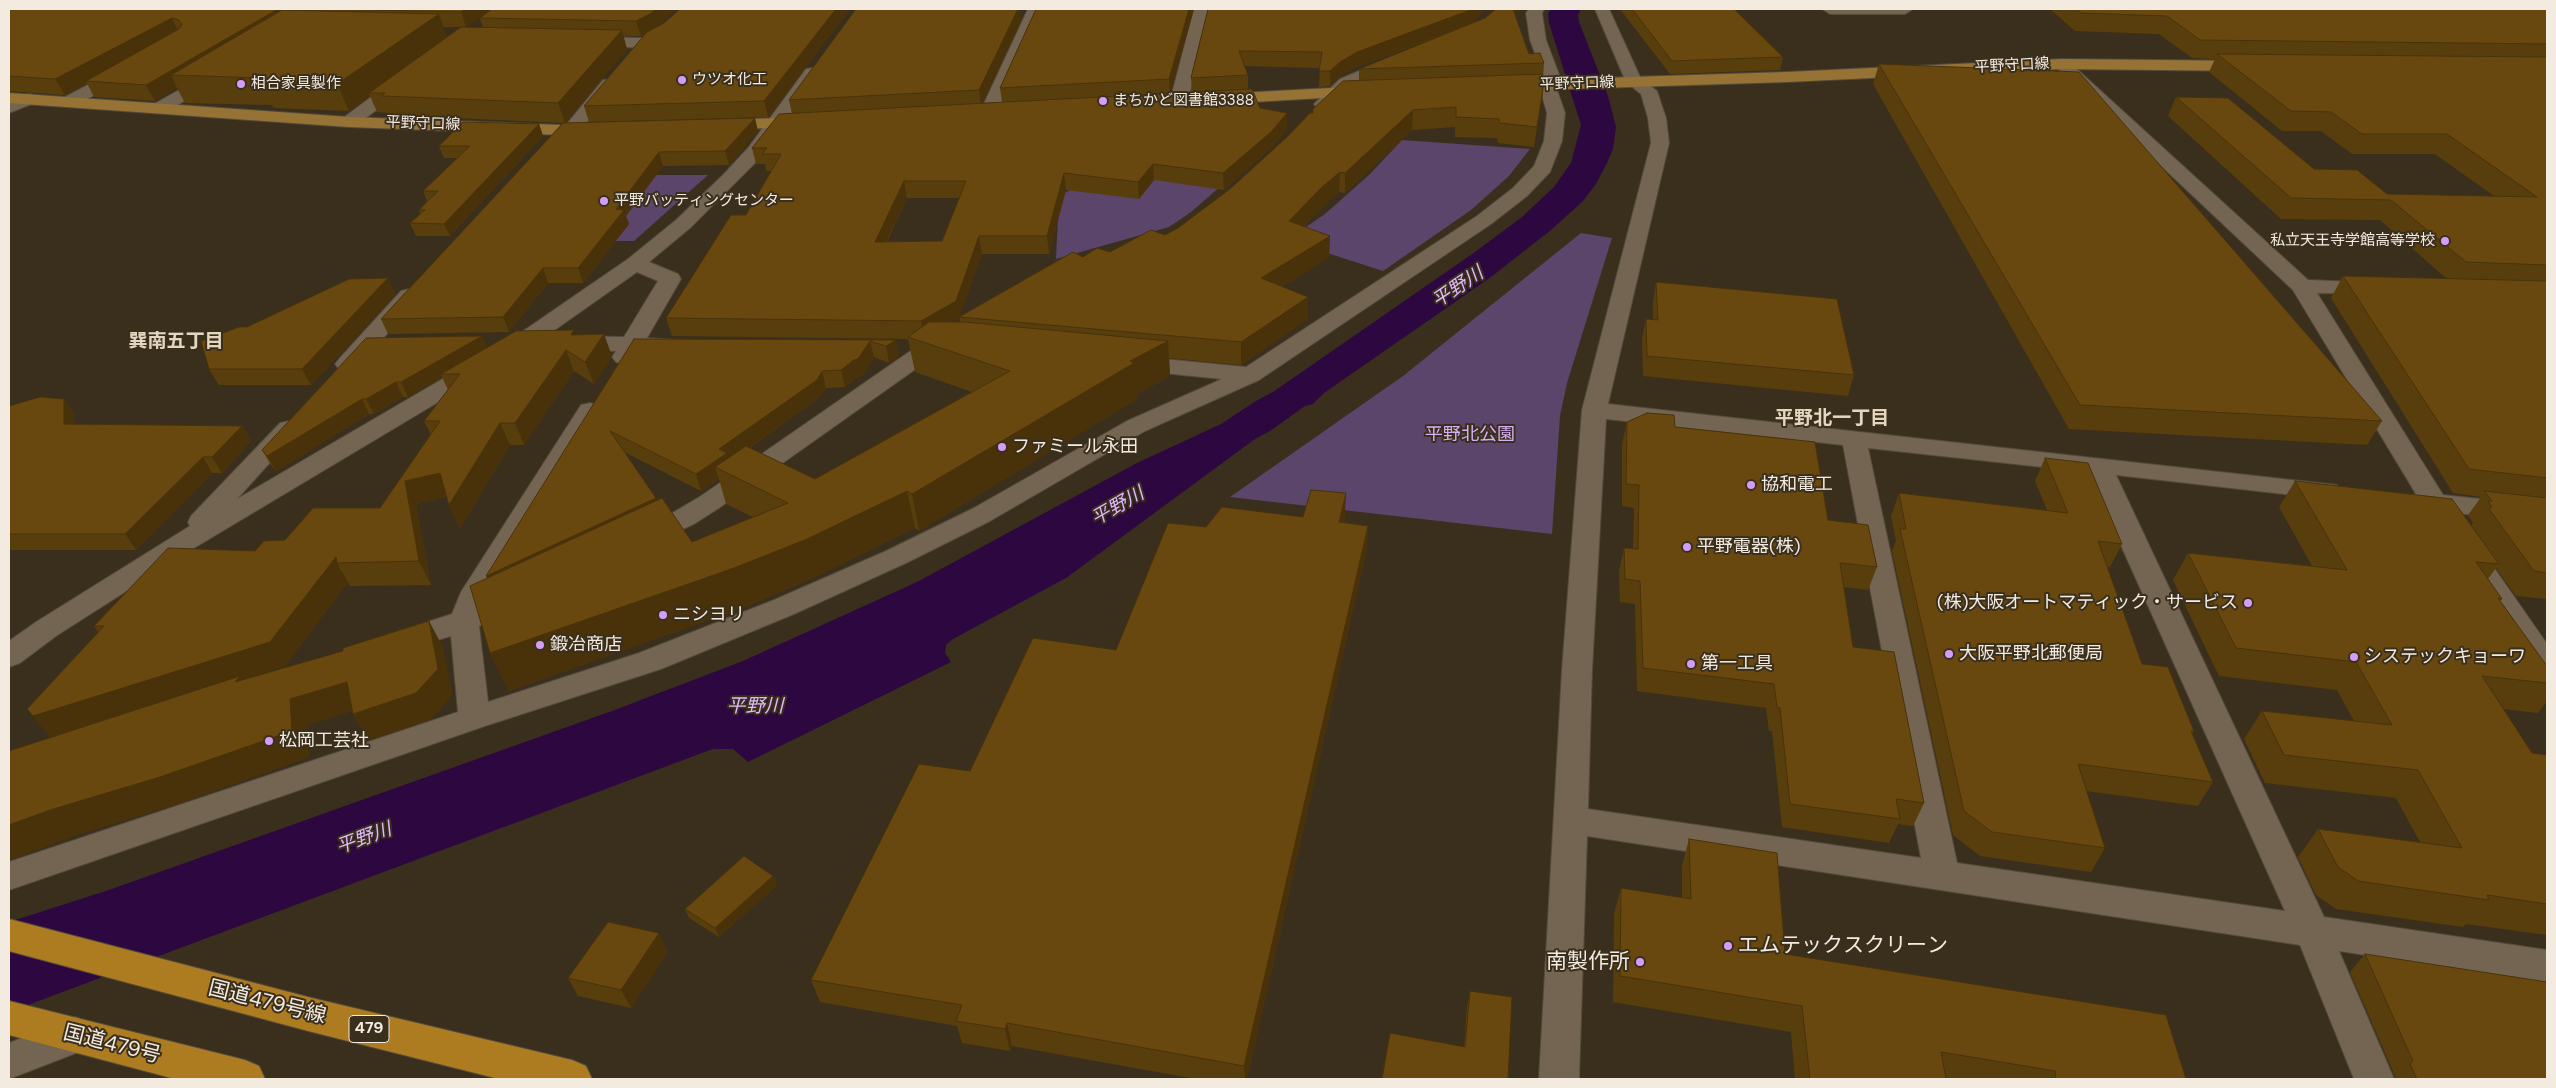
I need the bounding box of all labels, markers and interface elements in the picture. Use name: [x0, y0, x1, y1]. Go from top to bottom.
street label: 平野守口線: [1974, 55, 2050, 77]
place label: ウツオ化工: [692, 71, 767, 89]
marker: ウツオ化工: [676, 74, 688, 86]
street label: 平野守口線: [1539, 74, 1615, 94]
place label: 相合家具製作: [251, 75, 341, 93]
marker: 相合家具製作: [235, 78, 247, 90]
place label: まちかど図書館3388: [1113, 92, 1254, 110]
marker: まちかど図書館3388: [1097, 95, 1109, 107]
street label: 平野守口線: [385, 114, 461, 134]
place label: 平野バッティングセンター: [614, 192, 794, 210]
marker: 平野バッティングセンター: [598, 195, 610, 207]
place label: 私立天王寺学館高等学校: [2270, 232, 2435, 250]
marker: 私立天王寺学館高等学校: [2439, 235, 2451, 247]
water label: 平野川: [1428, 263, 1488, 313]
district label: 巽南五丁目: [129, 331, 223, 353]
district label: 平野北一丁目: [1775, 408, 1889, 430]
park label: 平野北公園: [1425, 424, 1515, 446]
place label: ファミール永田: [1012, 436, 1138, 458]
marker: ファミール永田: [996, 441, 1008, 453]
place label: 協和電工: [1761, 474, 1833, 496]
marker: 協和電工: [1745, 479, 1757, 491]
water label: 平野川: [1088, 483, 1148, 531]
place label: 平野電器(株): [1697, 536, 1800, 558]
marker: 平野電器(株): [1681, 541, 1693, 553]
place label: (株)大阪オートマティック・サービス: [1937, 592, 2238, 614]
marker: (株)大阪オートマティック・サービス: [2242, 597, 2254, 609]
place label: ニシヨリ: [673, 604, 745, 626]
marker: ニシヨリ: [657, 609, 669, 621]
place label: 鍛冶商店: [550, 634, 622, 656]
marker: 鍛冶商店: [534, 639, 546, 651]
place label: 大阪平野北郵便局: [1959, 643, 2103, 665]
place label: システックキョーワ: [2364, 646, 2526, 668]
marker: 大阪平野北郵便局: [1943, 648, 1955, 660]
marker: システックキョーワ: [2348, 651, 2360, 663]
place label: 第一工具: [1701, 653, 1773, 675]
marker: 第一工具: [1685, 658, 1697, 670]
water label: 平野川: [727, 696, 783, 718]
place label: 松岡工芸社: [279, 730, 369, 752]
marker: 松岡工芸社: [263, 735, 275, 747]
water label: 平野川: [333, 819, 395, 859]
place label: エムテックスクリーン: [1738, 933, 1948, 959]
marker: エムテックスクリーン: [1722, 940, 1734, 952]
place label: 南製作所: [1546, 949, 1630, 975]
marker: 南製作所: [1634, 956, 1646, 968]
street label: 国道479号線: [205, 976, 329, 1030]
road number: 479: [349, 1016, 389, 1042]
street label: 国道479号: [61, 1021, 163, 1069]

